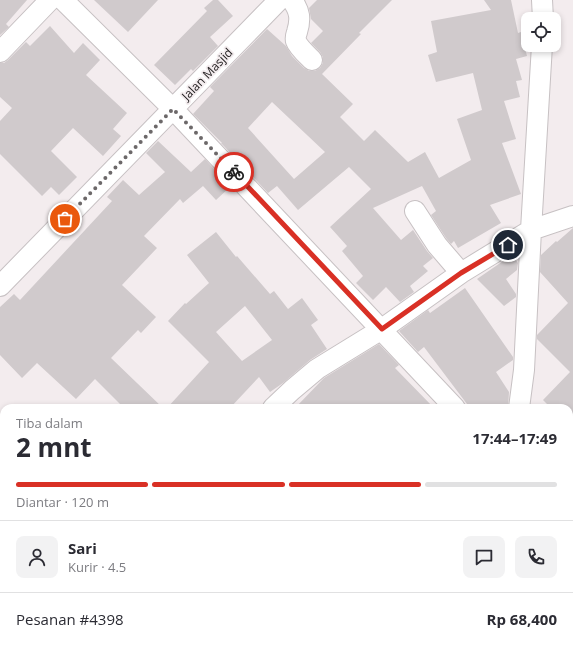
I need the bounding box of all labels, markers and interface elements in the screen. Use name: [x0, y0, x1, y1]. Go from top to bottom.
map controls: [521, 12, 561, 52]
button: locate: [521, 12, 561, 52]
street label: Jalan Masjid: [177, 44, 236, 105]
courier: [214, 152, 254, 192]
icon: bike: [223, 161, 245, 183]
pin: [48, 202, 82, 236]
icon: bag: [54, 208, 76, 230]
pin: [491, 228, 525, 262]
icon: home: [497, 234, 519, 256]
text: Tiba dalam: [16, 414, 83, 432]
text: 17:44–17:49: [472, 428, 557, 448]
text: 2 mnt: [16, 429, 92, 465]
text: Diantar · 120 m: [16, 493, 109, 511]
button: person: [16, 536, 58, 578]
button: chat: [463, 536, 505, 578]
button: phone: [515, 536, 557, 578]
text: Sari: [68, 538, 97, 558]
text: Kurir · 4.5: [68, 558, 126, 576]
text: Pesanan #4398: [16, 609, 124, 629]
text: Rp 68,400: [487, 609, 557, 629]

